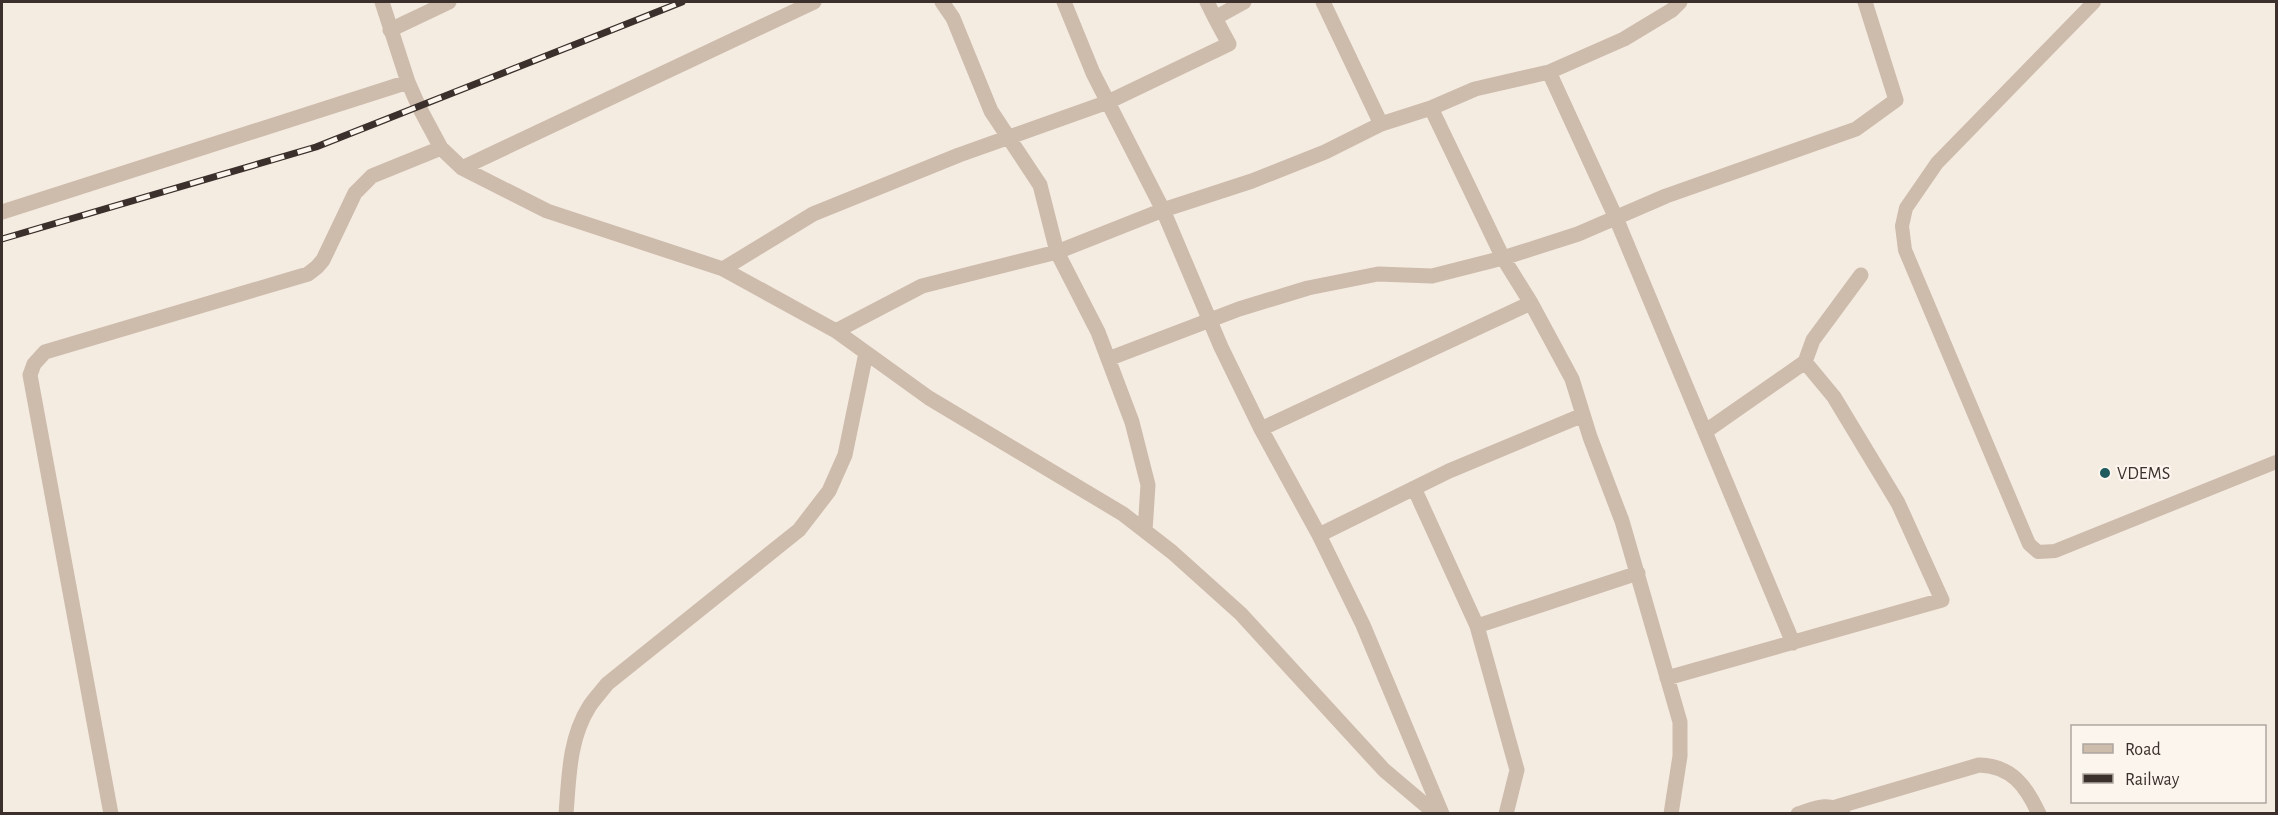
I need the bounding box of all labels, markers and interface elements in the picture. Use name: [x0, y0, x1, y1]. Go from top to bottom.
place label: VDEMS: [2117, 465, 2170, 483]
marker: VDEMS: [2098, 466, 2112, 480]
legend: [2071, 725, 2266, 803]
text: Road: [2125, 741, 2161, 759]
text: Railway: [2125, 771, 2180, 789]

